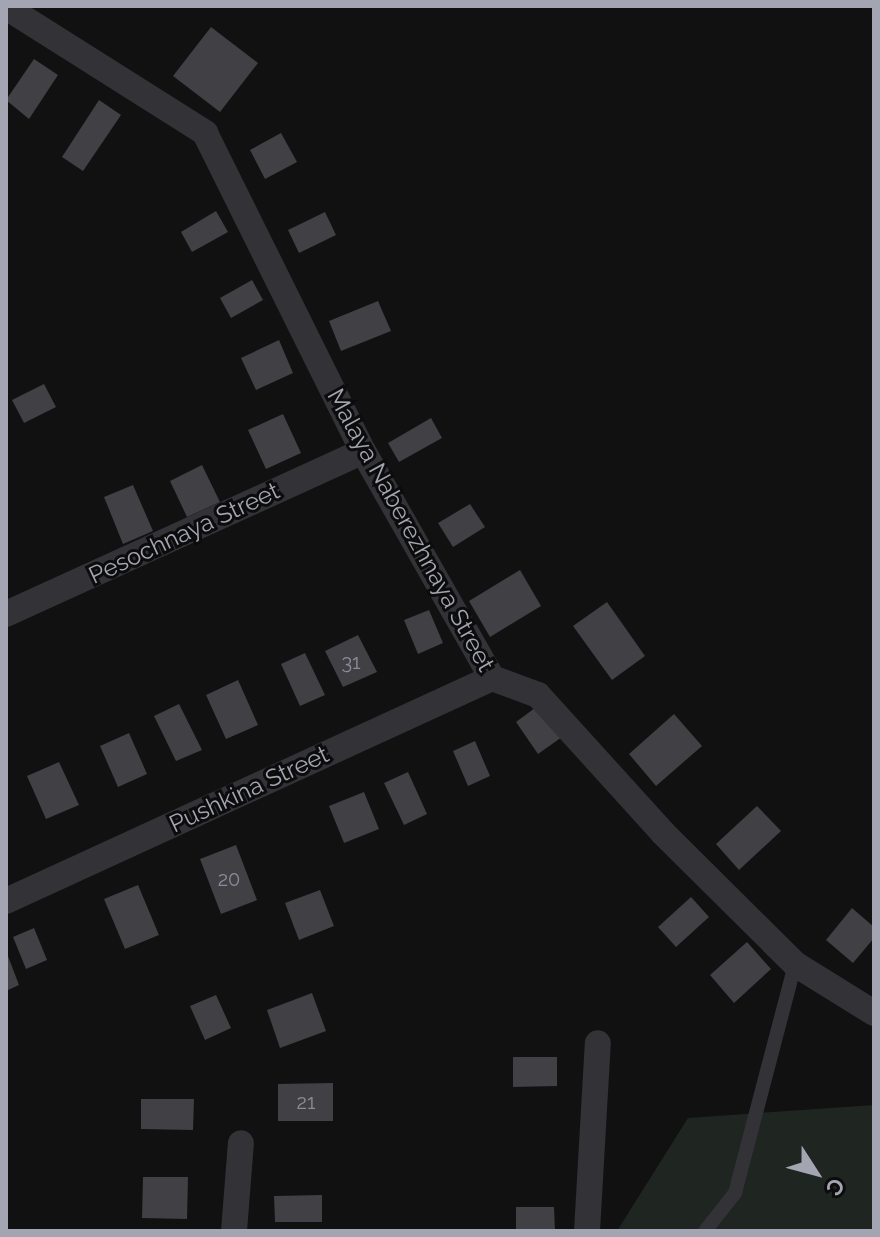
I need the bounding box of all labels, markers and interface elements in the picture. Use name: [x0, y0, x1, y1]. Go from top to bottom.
street label: Malaya Naberezhnaya Street: [321, 384, 501, 676]
street label: Pesochnaya Street: [84, 476, 284, 590]
house number: 31: [341, 650, 361, 674]
street label: Pushkina Street: [165, 740, 333, 838]
house number: 20: [218, 867, 240, 891]
house number: 21: [297, 1090, 315, 1114]
north arrow: [776, 1133, 856, 1213]
text: С: [820, 1173, 850, 1201]

